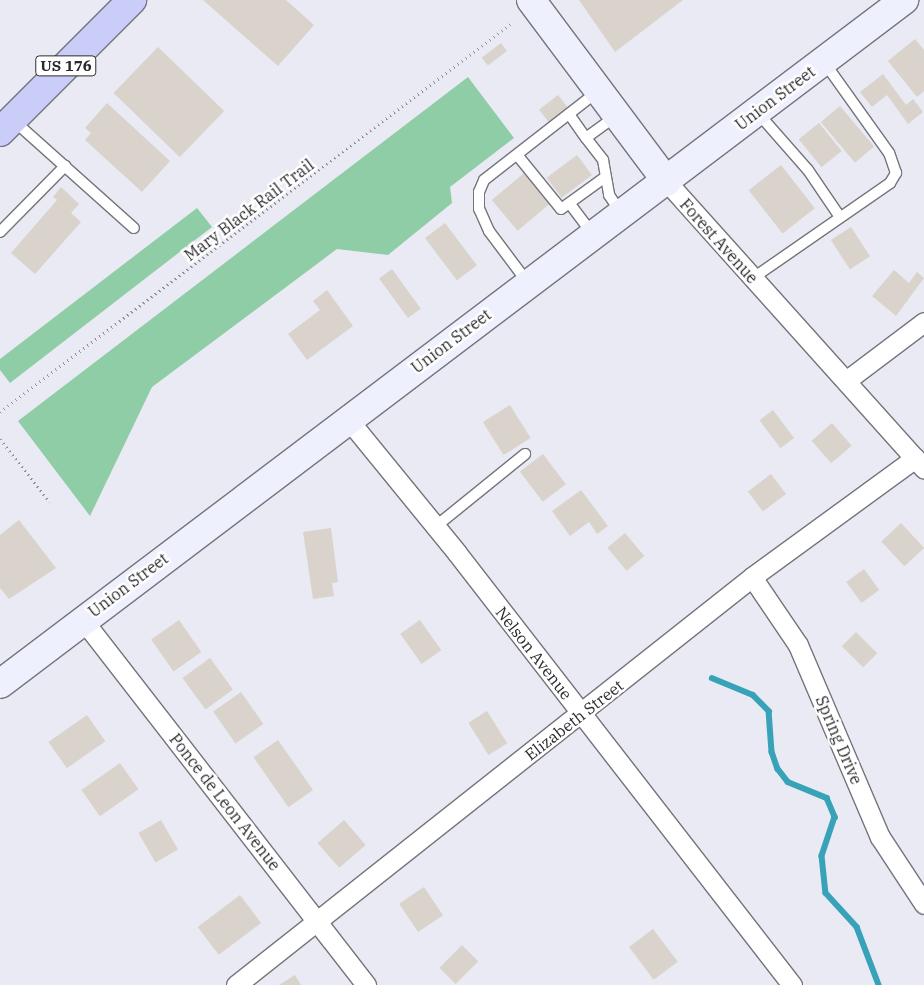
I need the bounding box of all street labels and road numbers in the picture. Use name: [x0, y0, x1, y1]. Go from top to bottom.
road number: US 176: [35, 54, 97, 78]
street label: Union Street: [731, 62, 819, 134]
street label: Mary Black Rail Trail: [181, 155, 317, 265]
street label: Forest Avenue: [676, 195, 762, 287]
street label: Union Street: [407, 305, 495, 377]
street label: Union Street: [84, 549, 172, 621]
street label: Nelson Avenue: [492, 603, 576, 703]
street label: Elizabeth Street: [521, 676, 627, 764]
street label: Spring Drive: [812, 693, 866, 787]
street label: Ponce de Leon Avenue: [166, 730, 284, 874]

